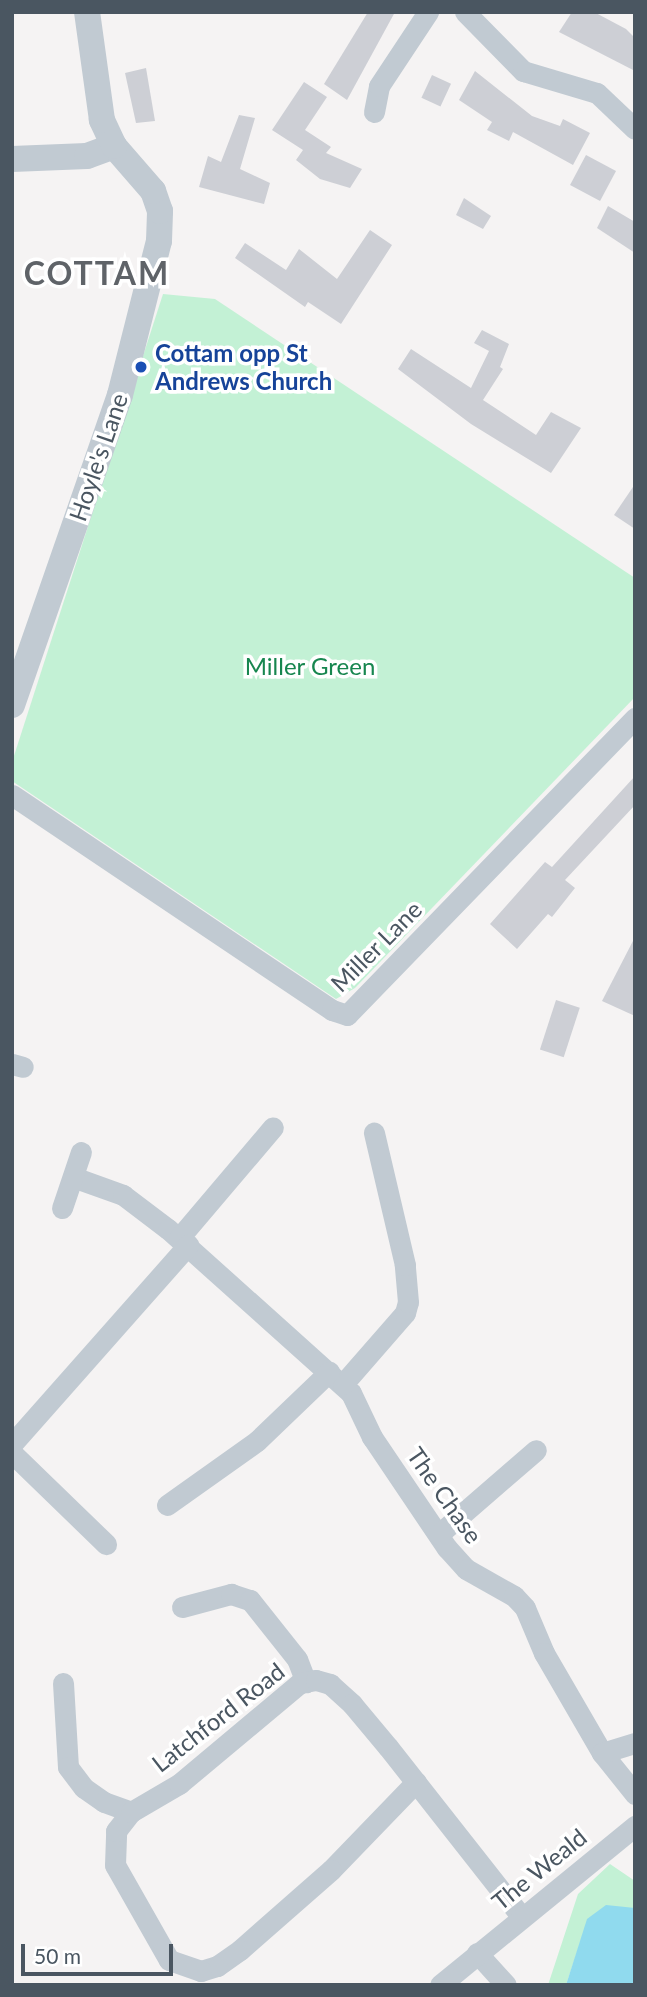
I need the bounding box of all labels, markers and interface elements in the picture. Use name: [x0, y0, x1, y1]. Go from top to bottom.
district label: COTTAM: [25, 254, 169, 292]
place label: Cottam opp St Andrews Church: [155, 339, 332, 395]
marker: Cottam opp St Andrews Church: [133, 359, 149, 375]
street label: Hoyle's Lane: [63, 389, 133, 525]
park label: Miller Green: [244, 652, 376, 680]
street label: Miller Lane: [324, 894, 428, 998]
street label: The Chase: [401, 1441, 489, 1549]
street label: Latchford Road: [146, 1656, 290, 1778]
street label: The Weald: [486, 1822, 592, 1916]
scale bar: [24, 1930, 177, 1974]
text: 50 m: [34, 1943, 81, 1968]

